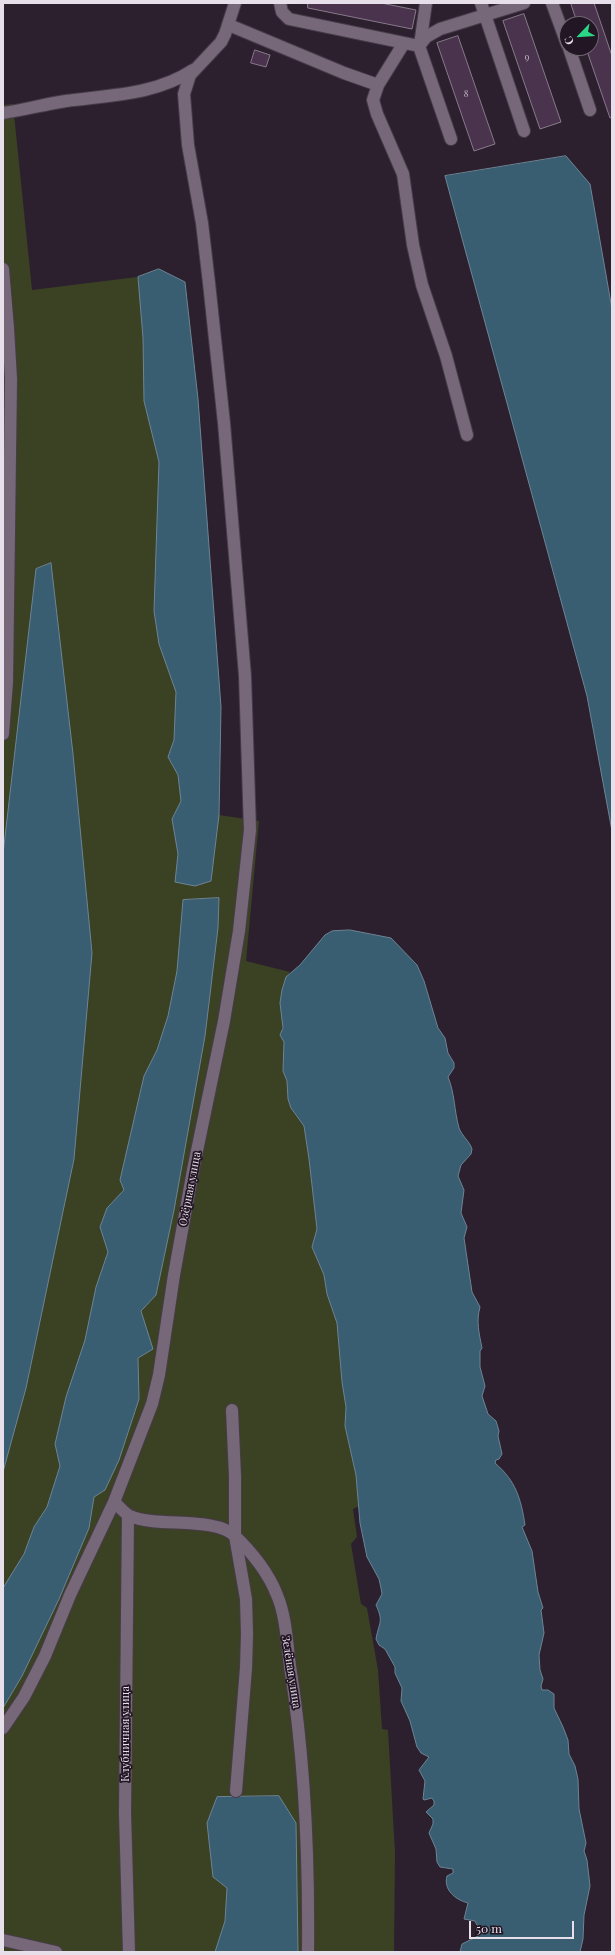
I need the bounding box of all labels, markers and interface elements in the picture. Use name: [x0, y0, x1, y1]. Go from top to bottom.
north arrow: [559, 16, 599, 56]
text: С: [560, 34, 577, 48]
house number: 9: [525, 52, 529, 62]
house number: 8: [464, 89, 468, 99]
street label: Озёрная улица: [176, 1151, 204, 1227]
street label: Зелёная улица: [279, 1635, 303, 1709]
street label: Клубничная улица: [119, 1686, 133, 1782]
scale bar: [471, 1913, 576, 1939]
text: 50 m: [476, 1920, 502, 1936]

